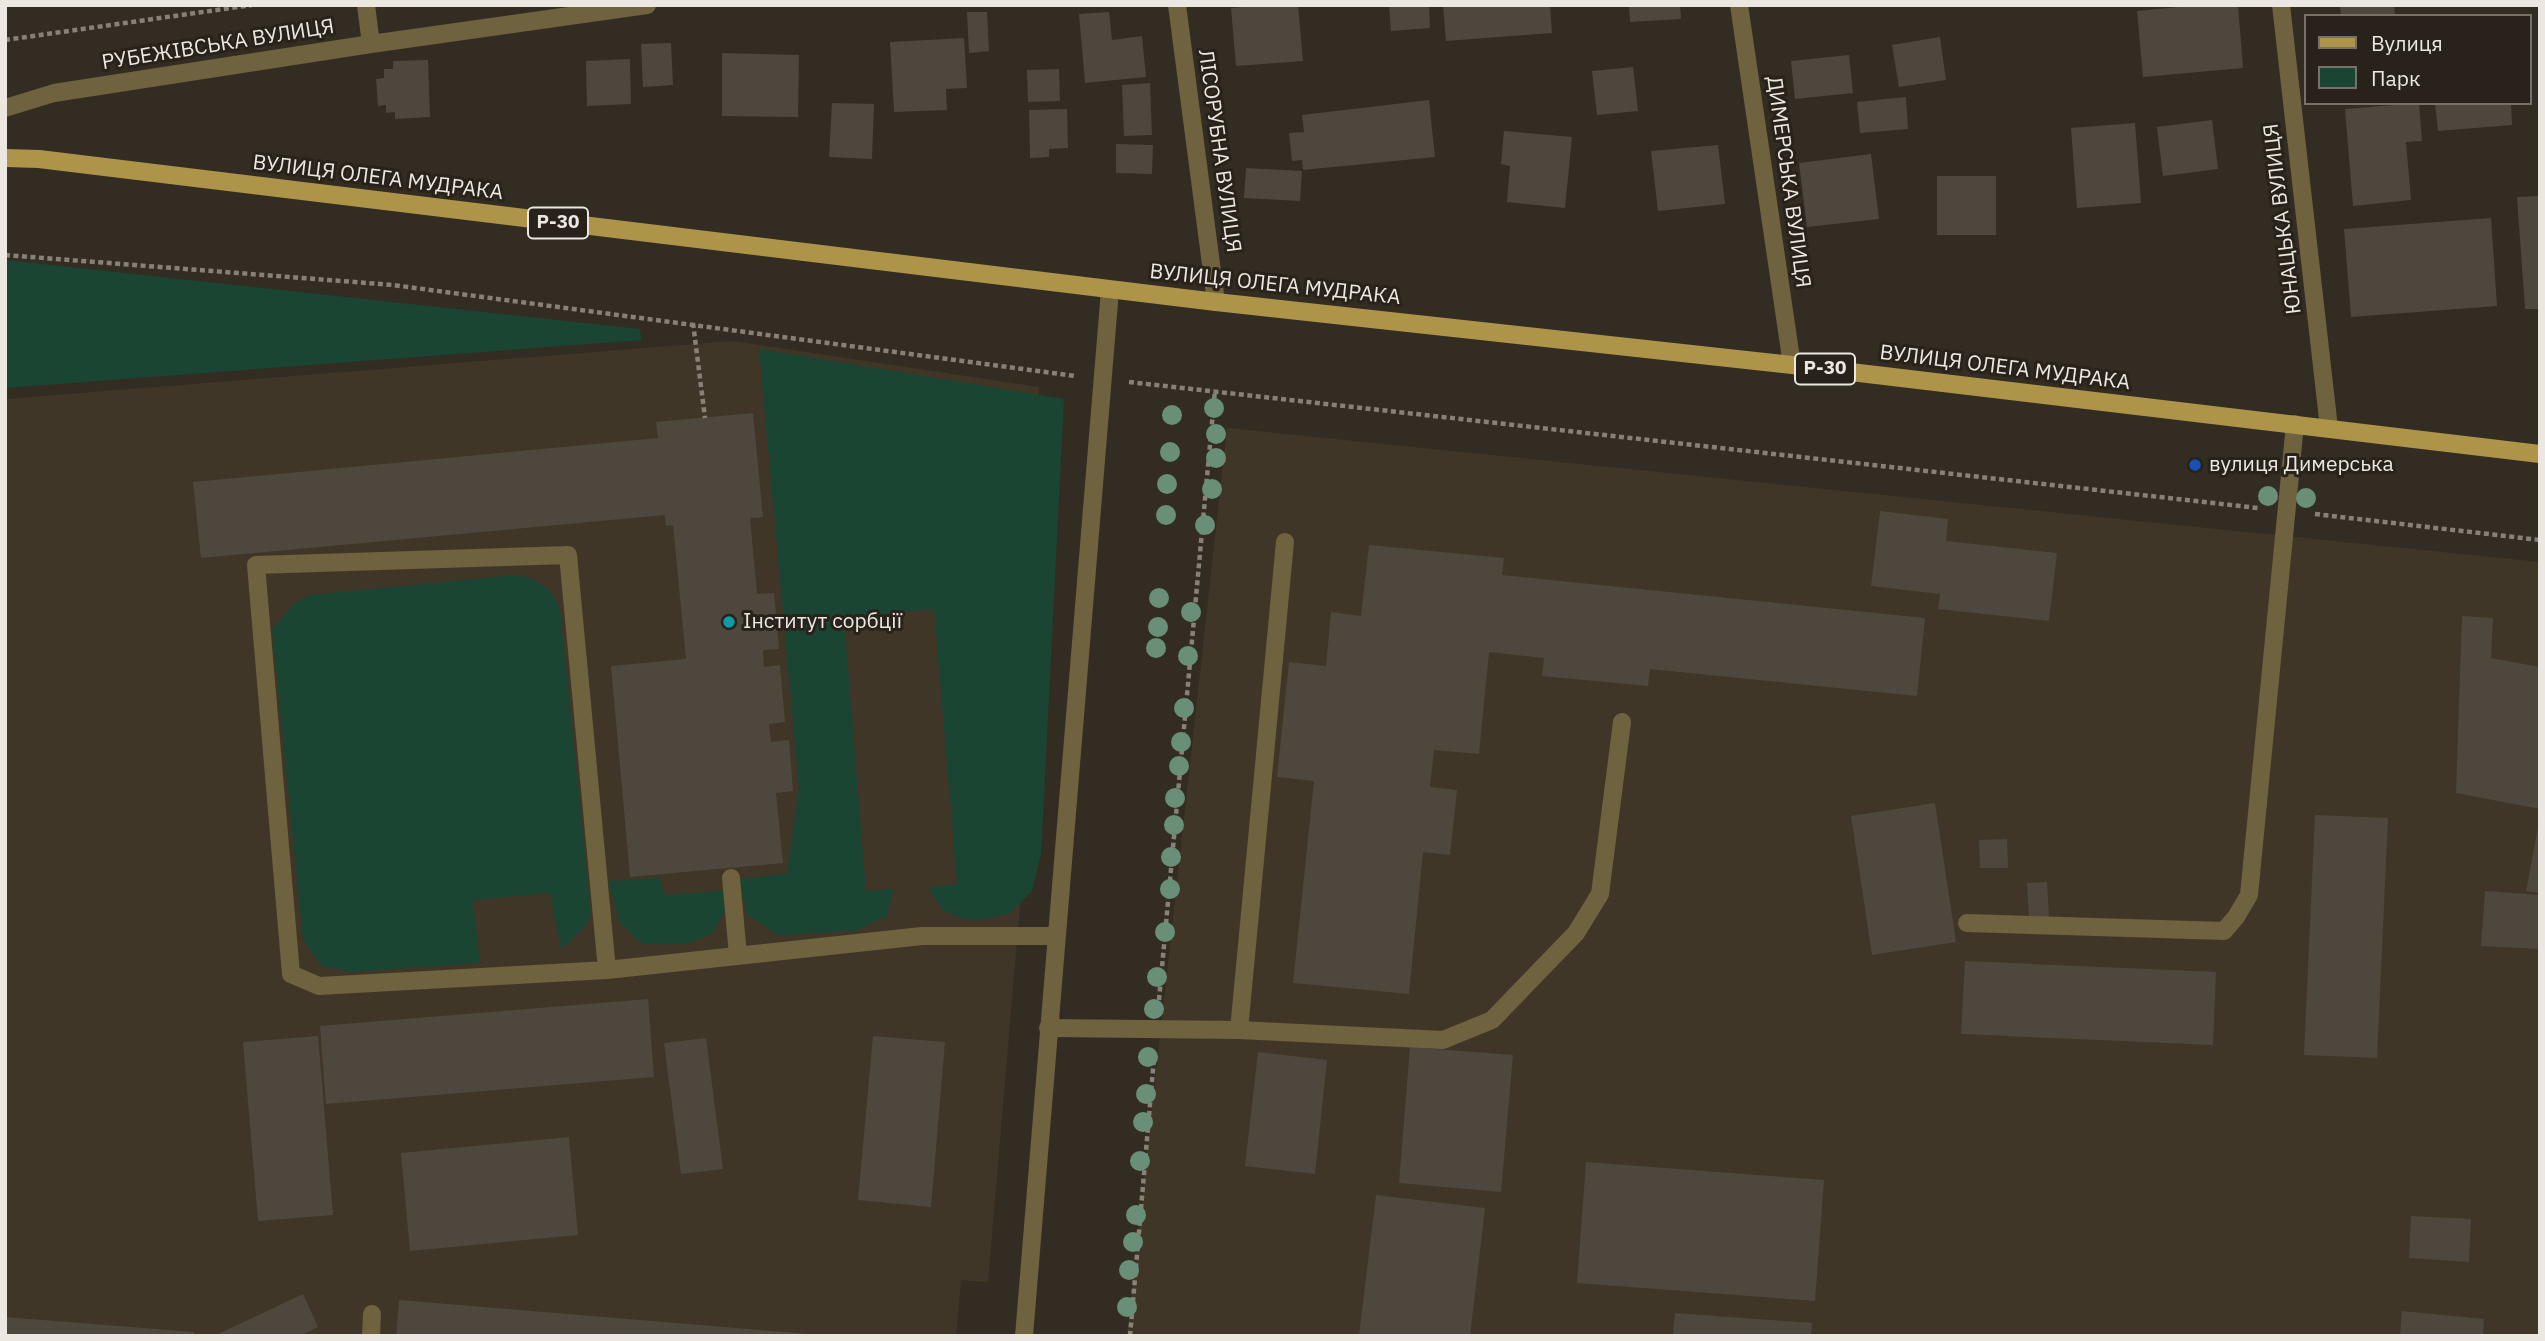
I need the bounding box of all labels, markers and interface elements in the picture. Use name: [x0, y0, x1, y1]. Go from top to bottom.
street label: РУБЕЖІВСЬКА ВУЛИЦЯ: [100, 14, 336, 76]
legend: [2304, 14, 2531, 105]
text: Вулиця: [2371, 29, 2443, 57]
street label: ЛІСОРУБНА ВУЛИЦЯ: [1192, 48, 1246, 254]
text: Парк: [2371, 64, 2421, 92]
street label: ДИМЕРСЬКА ВУЛИЦЯ: [1761, 75, 1815, 289]
street label: ЮНАЦЬКА ВУЛИЦЯ: [2259, 122, 2307, 316]
street label: ВУЛИЦЯ ОЛЕГА МУДРАКА: [251, 150, 505, 206]
road number: Р-30: [528, 208, 588, 238]
street label: ВУЛИЦЯ ОЛЕГА МУДРАКА: [1148, 259, 1402, 311]
street label: ВУЛИЦЯ ОЛЕГА МУДРАКА: [1878, 340, 2132, 396]
road number: Р-30: [1795, 354, 1855, 384]
place label: вулиця Димерська: [2209, 452, 2394, 478]
marker: вулиця Димерська: [2187, 457, 2203, 473]
place label: Інститут сорбції: [743, 609, 902, 635]
marker: Інститут сорбції: [721, 614, 737, 630]

